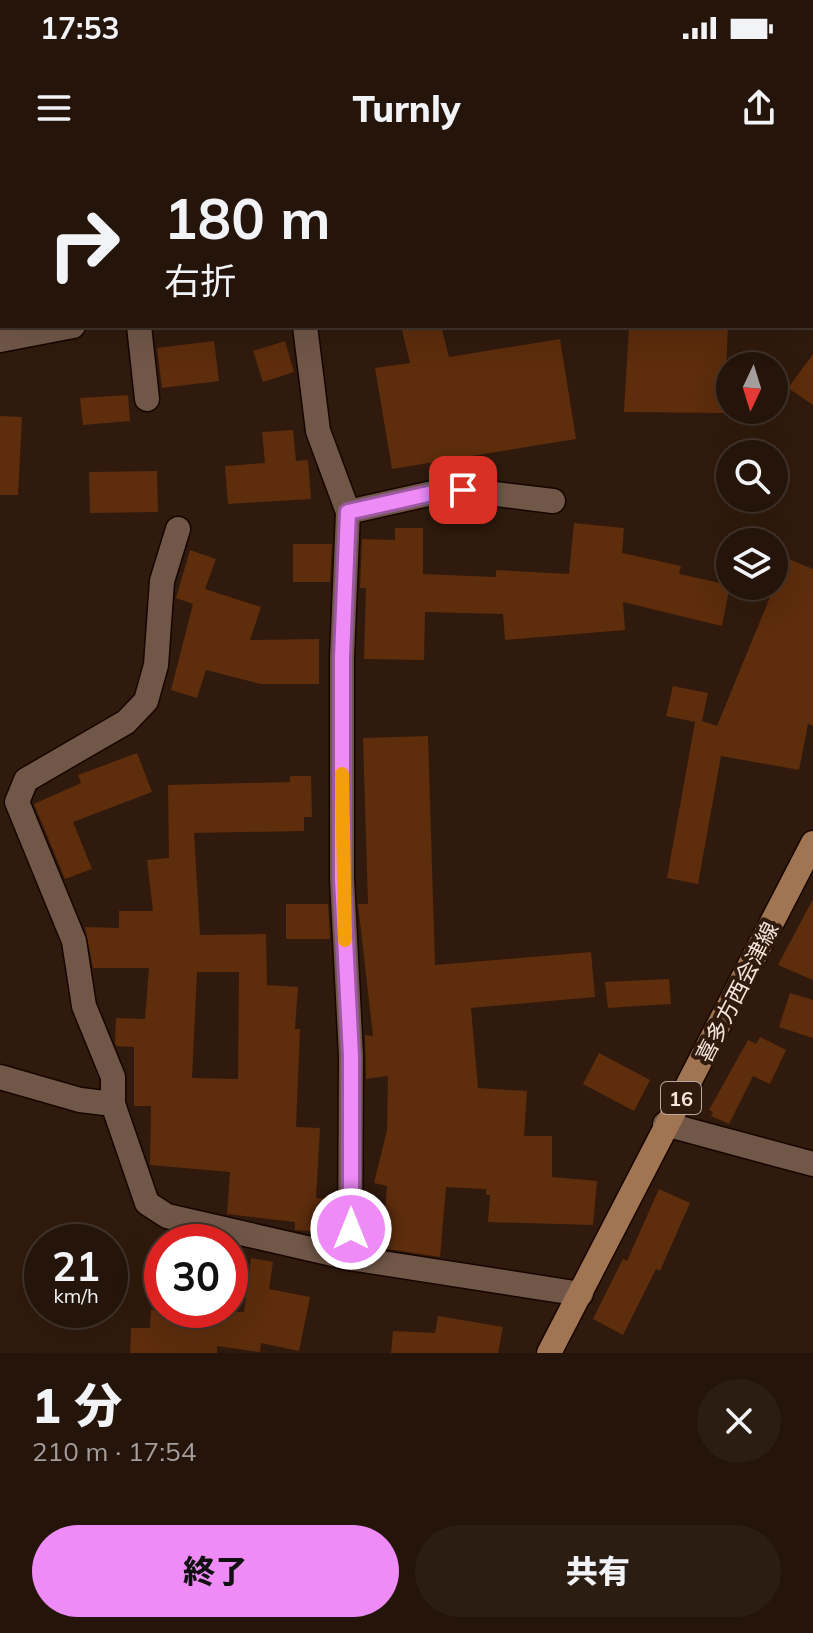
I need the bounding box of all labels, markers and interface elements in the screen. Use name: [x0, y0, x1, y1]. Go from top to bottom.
text: 17:53: [40, 9, 119, 47]
icon: menu: [32, 86, 76, 130]
text: Turnly: [352, 86, 461, 131]
icon: share: [737, 86, 781, 130]
text: 180 m: [164, 183, 331, 253]
icon: right: [32, 192, 136, 296]
text: 右折: [164, 258, 236, 303]
north arrow: [716, 352, 788, 424]
map controls: [716, 352, 788, 600]
button: search: [716, 440, 788, 512]
pin: [429, 456, 497, 524]
icon: arrive: [441, 468, 485, 512]
button: layers: [716, 528, 788, 600]
street label: 喜多方西会津線: [690, 917, 784, 1067]
road number: 16: [661, 1082, 701, 1114]
position arrow: [309, 1187, 393, 1271]
speed limit sign: 30: [144, 1224, 248, 1328]
text: 21: [52, 1241, 100, 1291]
text: km/h: [53, 1283, 99, 1308]
text: 1 分: [32, 1375, 122, 1435]
button: close: [697, 1379, 781, 1463]
text: 210 m · 17:54: [32, 1435, 196, 1468]
button: 終了: [32, 1525, 399, 1617]
button: 共有: [415, 1525, 781, 1617]

